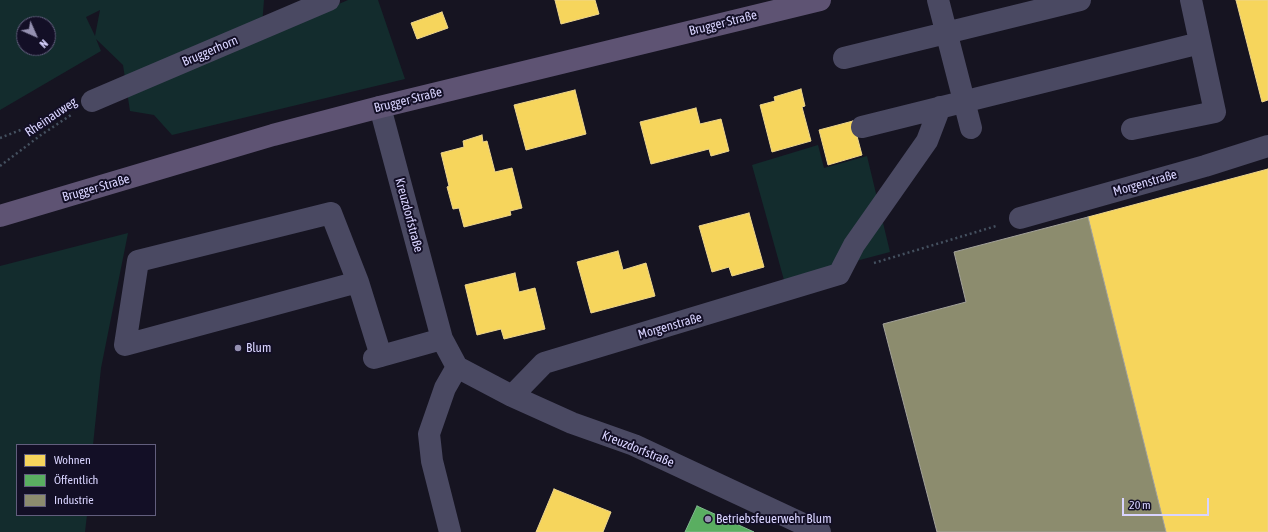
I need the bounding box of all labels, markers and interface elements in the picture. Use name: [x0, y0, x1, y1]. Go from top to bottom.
street label: Brugger Straße: [687, 7, 759, 39]
north arrow: [16, 16, 56, 56]
street label: Bruggerhorn: [180, 32, 240, 70]
text: N: [37, 37, 50, 50]
street label: Brugger Straße: [372, 84, 444, 116]
street label: Rheinauweg: [22, 94, 80, 140]
street label: Morgenstraße: [1111, 166, 1179, 200]
street label: Brugger Straße: [61, 171, 131, 205]
street label: Kreuzdorfstraße: [392, 176, 426, 254]
street label: Morgenstraße: [636, 309, 704, 343]
place label: Blum: [246, 340, 271, 356]
marker: Blum: [233, 343, 243, 353]
street label: Kreuzdorfstraße: [600, 427, 676, 471]
legend: [16, 444, 156, 516]
text: Wohnen: [54, 453, 91, 467]
text: Öffentlich: [54, 473, 98, 487]
scale bar: [1124, 490, 1211, 516]
text: Industrie: [54, 493, 94, 507]
text: 20 m: [1129, 498, 1151, 512]
place label: Betriebsfeuerwehr Blum: [716, 511, 831, 527]
marker: Betriebsfeuerwehr Blum: [703, 514, 713, 524]

